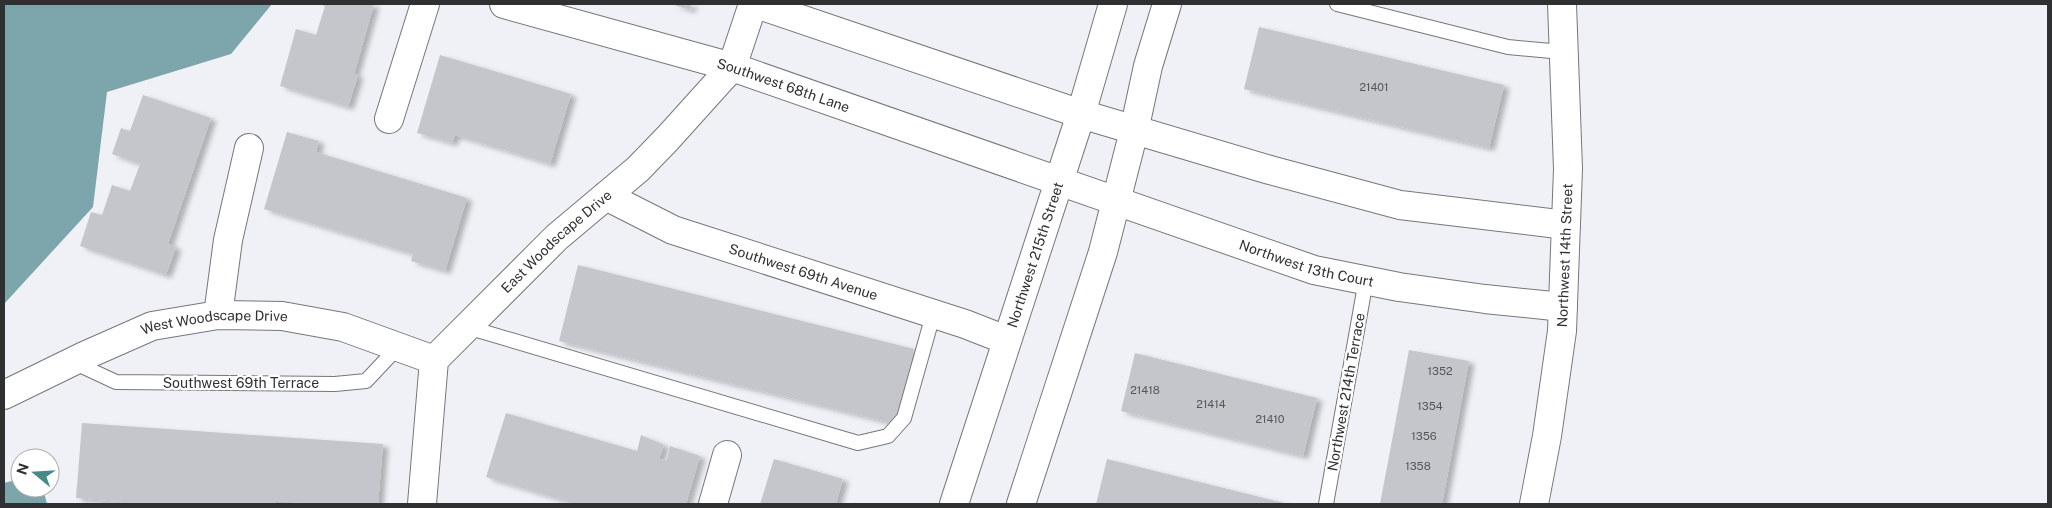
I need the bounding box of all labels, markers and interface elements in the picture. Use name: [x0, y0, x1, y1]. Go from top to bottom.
street label: Southwest 68th Lane: [715, 55, 852, 115]
house number: 21401: [1359, 81, 1389, 93]
street label: Northwest 215th Street: [1004, 180, 1066, 330]
street label: Northwest 14th Street: [1554, 183, 1575, 328]
street label: East Woodscape Drive: [498, 187, 615, 296]
street label: Northwest 13th Court: [1237, 237, 1375, 290]
street label: Southwest 69th Avenue: [727, 240, 880, 303]
street label: West Woodscape Drive: [138, 307, 289, 338]
street label: Northwest 214th Terrace: [1324, 312, 1368, 472]
house number: 1352: [1427, 365, 1453, 377]
street label: Southwest 69th Terrace: [163, 375, 319, 391]
house number: 21418: [1130, 384, 1160, 396]
house number: 21414: [1196, 398, 1226, 410]
house number: 1354: [1417, 400, 1443, 412]
house number: 21410: [1255, 413, 1285, 425]
house number: 1356: [1411, 430, 1437, 442]
north arrow: [10, 448, 60, 498]
house number: 1358: [1405, 460, 1431, 472]
text: N: [13, 461, 32, 477]

